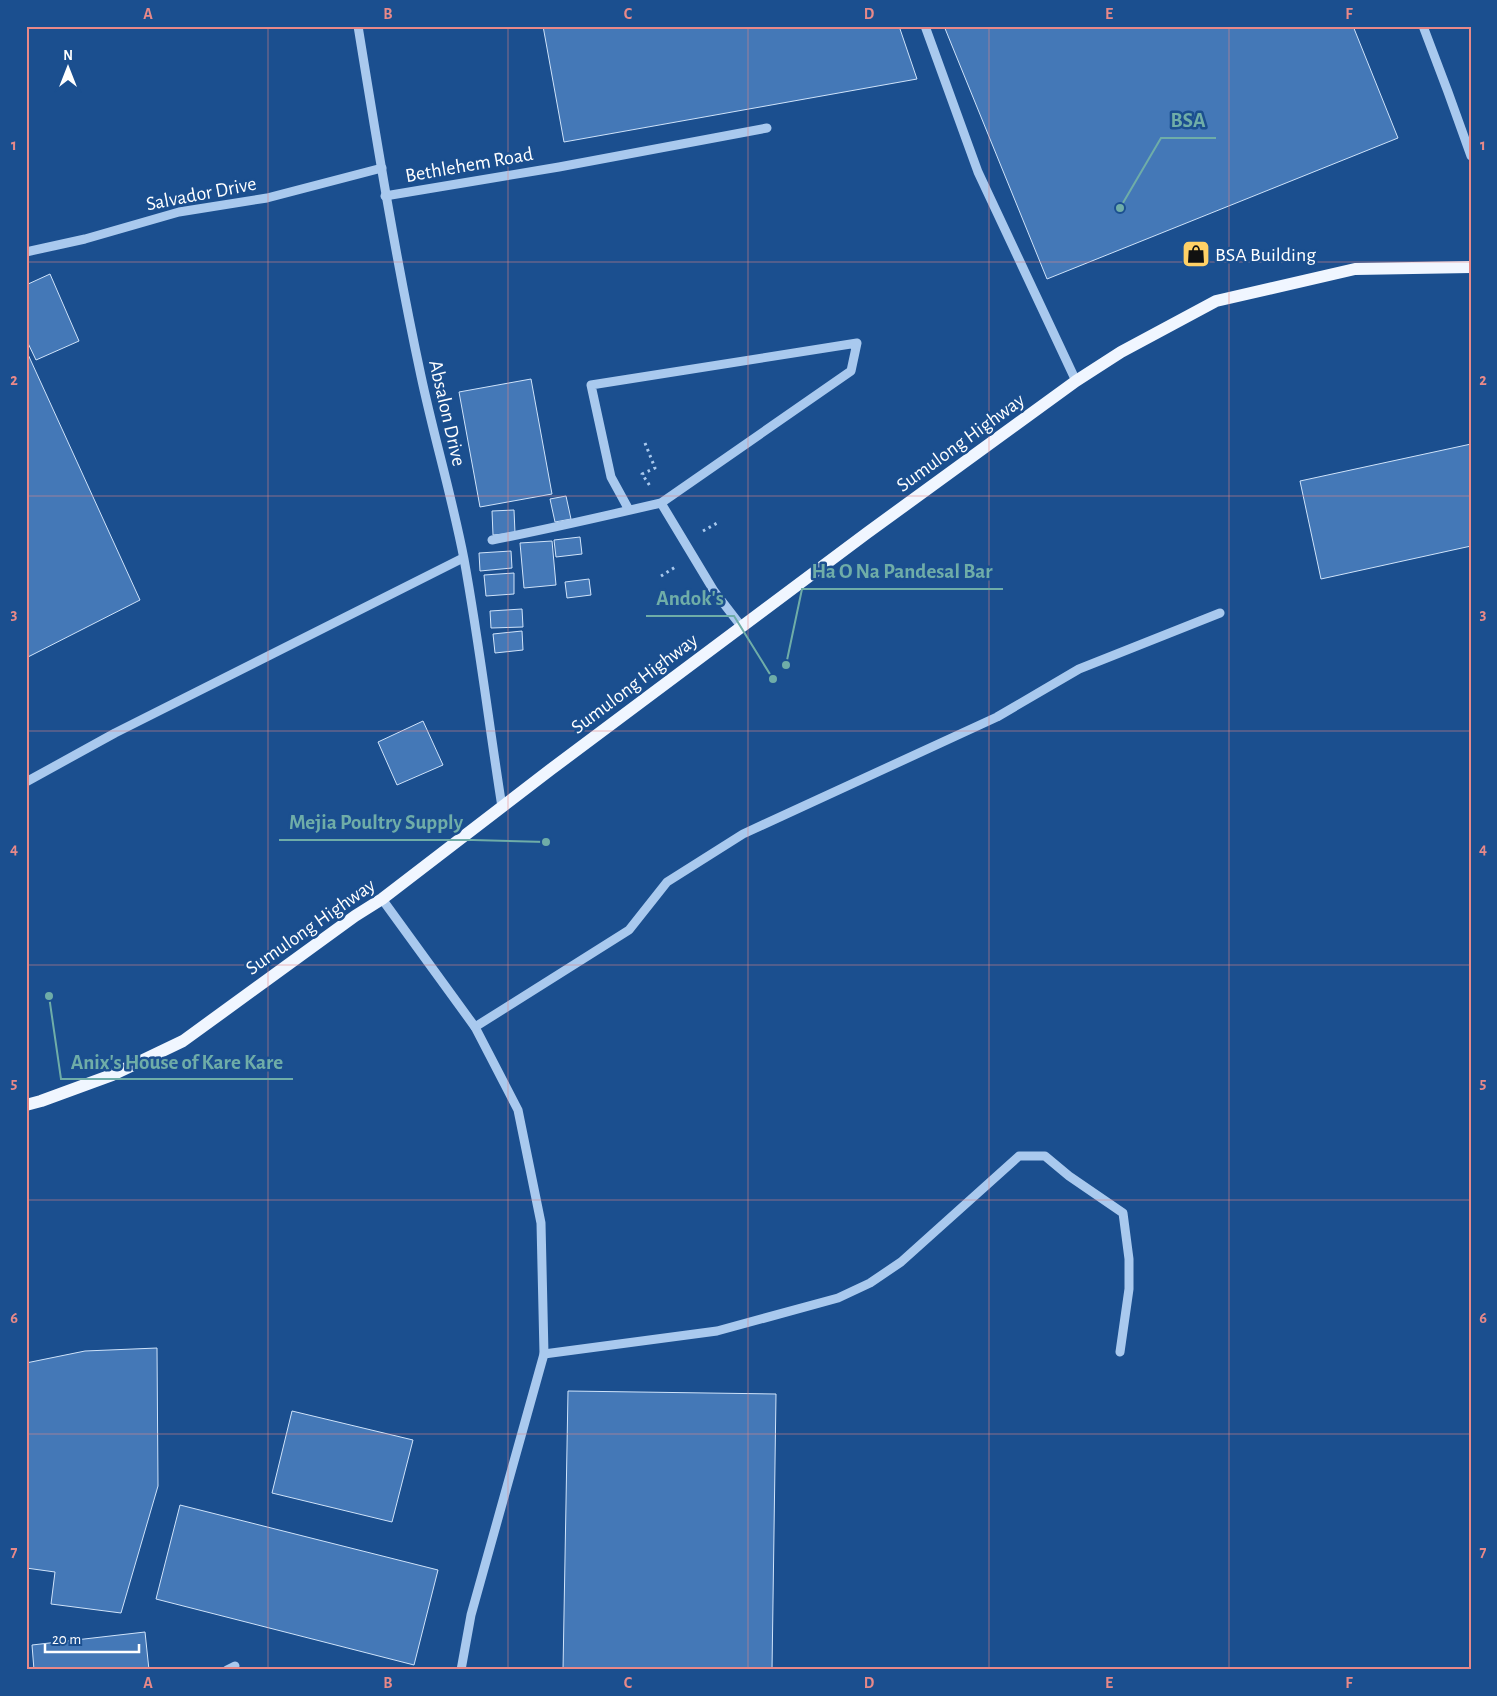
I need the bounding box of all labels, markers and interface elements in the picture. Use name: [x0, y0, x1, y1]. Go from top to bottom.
text: A: [143, 6, 153, 22]
text: B: [383, 6, 393, 22]
text: C: [624, 6, 633, 22]
text: D: [864, 6, 875, 22]
text: E: [1105, 6, 1113, 22]
text: F: [1345, 6, 1353, 22]
north arrow: [42, 42, 92, 92]
text: N: [63, 49, 73, 63]
callout: BSA: [1161, 102, 1216, 138]
text: BSA: [1170, 110, 1206, 131]
text: 1: [11, 137, 17, 153]
text: 1: [1480, 137, 1486, 153]
street label: Bethlehem Road: [404, 144, 535, 186]
street label: Salvador Drive: [144, 173, 258, 214]
shop icon: BSA Building: [1181, 239, 1211, 269]
place label: BSA Building: [1215, 245, 1316, 265]
street label: Absalon Drive: [425, 358, 469, 468]
text: 2: [10, 372, 18, 388]
text: 2: [1479, 372, 1487, 388]
street label: Sumulong Highway: [893, 390, 1029, 496]
callout: Ha O Na Pandesal Bar: [802, 553, 1003, 589]
text: Ha O Na Pandesal Bar: [811, 561, 993, 582]
callout: Andok's: [646, 580, 734, 616]
text: Andok's: [656, 588, 724, 609]
text: 3: [11, 606, 18, 622]
text: 3: [1480, 606, 1487, 622]
street label: Sumulong Highway: [568, 630, 702, 738]
callout: Mejia Poultry Supply: [279, 804, 473, 840]
text: Mejia Poultry Supply: [289, 812, 464, 833]
text: 4: [10, 841, 18, 857]
text: 4: [1479, 841, 1487, 857]
street label: Sumulong Highway: [242, 875, 379, 979]
callout: Anix's House of Kare Kare: [61, 1043, 293, 1079]
text: Anix's House of Kare Kare: [71, 1052, 283, 1073]
text: 5: [11, 1075, 18, 1091]
text: 5: [1480, 1075, 1487, 1091]
text: 6: [10, 1310, 18, 1326]
text: 6: [1479, 1310, 1487, 1326]
text: 7: [11, 1544, 18, 1560]
text: 7: [1480, 1544, 1487, 1560]
scale bar: [45, 1621, 139, 1653]
text: 20 m: [52, 1632, 81, 1647]
text: A: [143, 1675, 153, 1691]
text: B: [383, 1675, 393, 1691]
text: C: [624, 1675, 633, 1691]
text: D: [864, 1675, 875, 1691]
text: E: [1105, 1675, 1113, 1691]
text: F: [1345, 1675, 1353, 1691]

